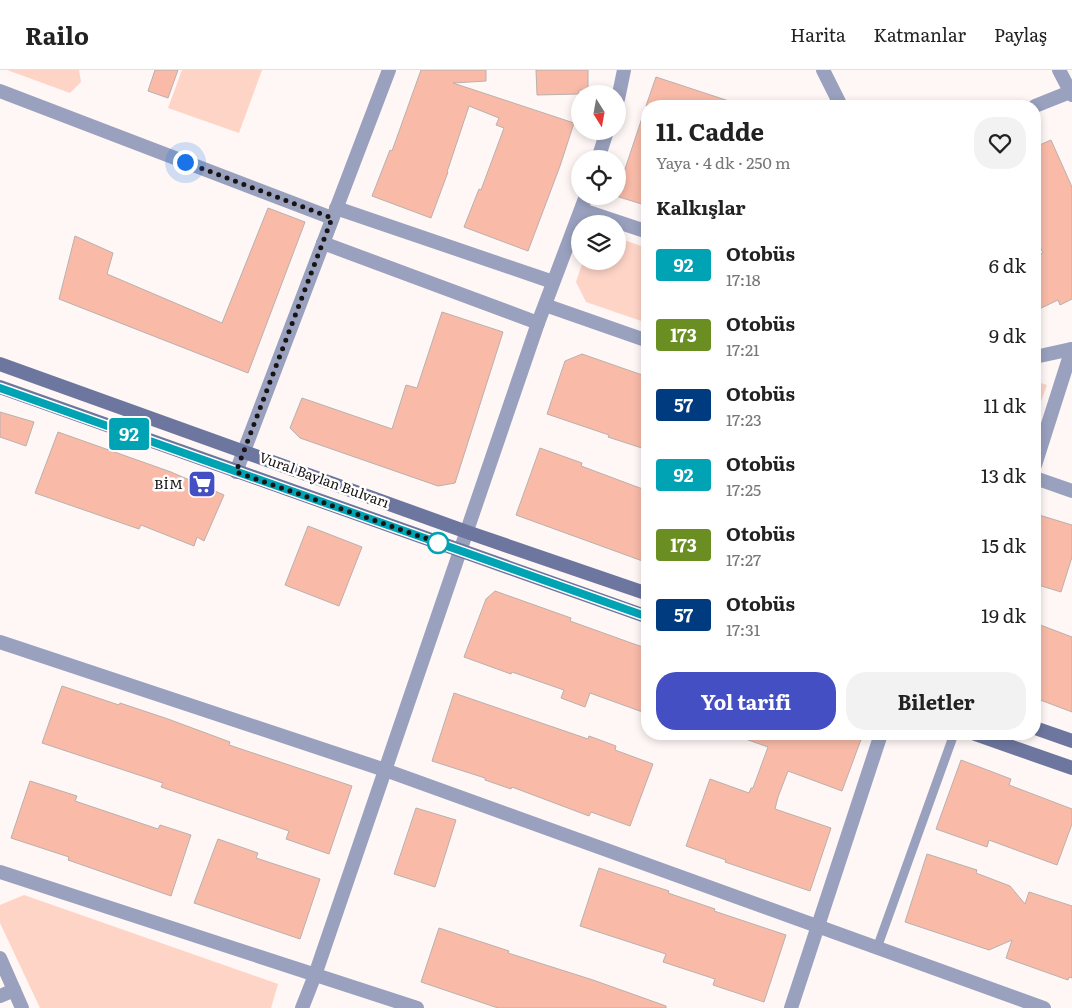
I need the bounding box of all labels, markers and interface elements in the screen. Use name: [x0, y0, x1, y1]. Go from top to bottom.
text: Railo: [25, 17, 89, 52]
text: Harita: [790, 21, 846, 48]
text: Katmanlar: [874, 21, 966, 48]
text: Paylaş: [994, 21, 1047, 48]
north arrow: [571, 85, 626, 140]
map controls: [571, 85, 626, 270]
text: 11. Cadde: [656, 113, 764, 148]
button: heart: [974, 117, 1026, 169]
your location: [173, 150, 198, 175]
button: locate: [571, 150, 626, 205]
text: Yaya · 4 dk · 250 m: [656, 150, 790, 174]
text: Kalkışlar: [656, 193, 746, 221]
button: layers: [571, 215, 626, 270]
text: Otobüs: [726, 239, 795, 267]
text: 92: [674, 251, 693, 278]
text: 6 dk: [989, 251, 1026, 279]
text: 17:18: [726, 267, 760, 291]
text: Otobüs: [726, 309, 795, 337]
text: 173: [670, 321, 697, 348]
text: 9 dk: [989, 321, 1026, 349]
text: 17:21: [726, 337, 760, 361]
text: Otobüs: [726, 379, 795, 407]
text: 57: [674, 391, 693, 418]
text: 11 dk: [984, 391, 1026, 419]
text: 17:23: [726, 407, 762, 431]
line badge: 92: [106, 418, 152, 450]
text: 92: [119, 420, 139, 447]
street label: Vural Baylan Bulvarı: [257, 446, 392, 512]
text: Otobüs: [726, 449, 795, 477]
text: 92: [674, 461, 693, 488]
text: 13 dk: [981, 461, 1026, 489]
supermarket icon: BİM: [187, 469, 217, 499]
place label: BİM: [154, 473, 183, 493]
text: 17:25: [726, 477, 761, 501]
text: Otobüs: [726, 519, 795, 547]
text: 173: [670, 531, 697, 558]
text: 15 dk: [982, 531, 1026, 559]
unlabelled marker: [427, 532, 449, 554]
text: 17:27: [726, 547, 761, 571]
text: Otobüs: [726, 589, 795, 617]
text: 57: [674, 601, 693, 628]
text: 19 dk: [981, 601, 1026, 629]
text: 17:31: [726, 617, 760, 641]
button: Yol tarifi: [656, 672, 836, 730]
button: Biletler: [846, 672, 1026, 730]

